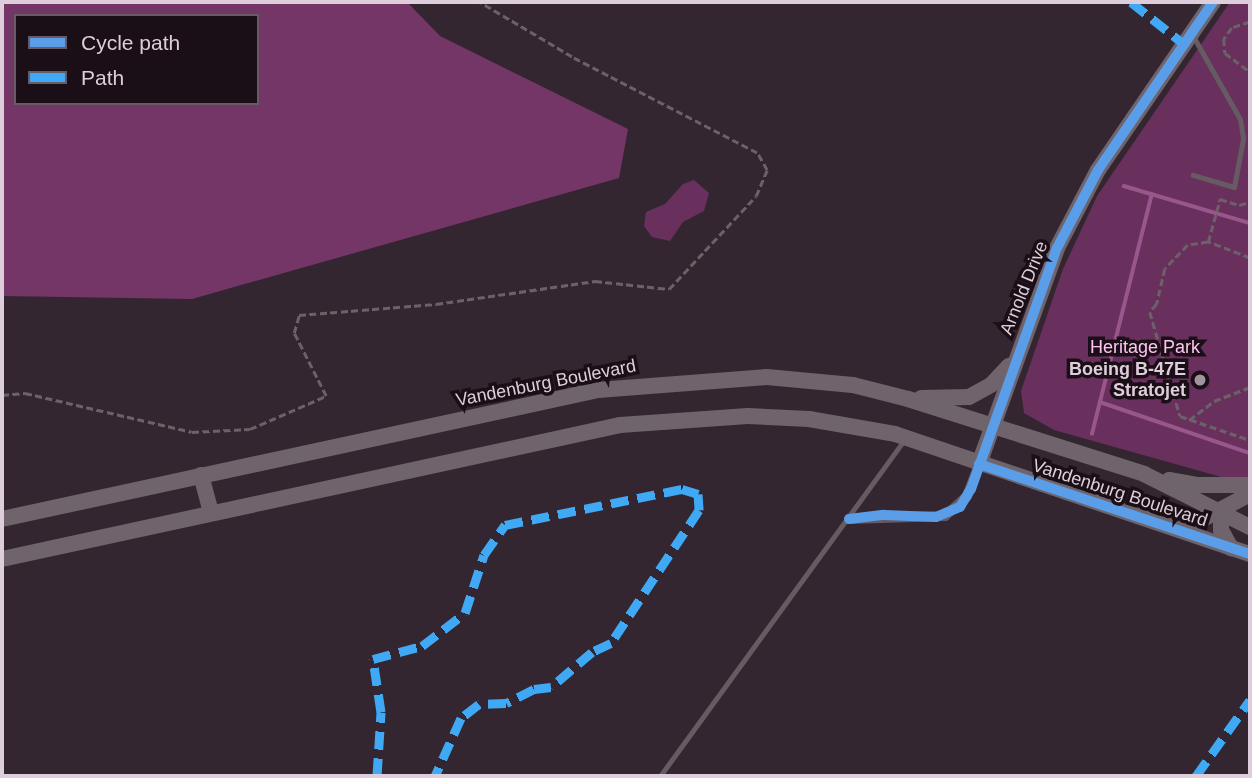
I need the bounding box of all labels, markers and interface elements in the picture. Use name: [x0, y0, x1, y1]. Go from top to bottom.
legend: [14, 14, 259, 105]
text: Cycle path: [81, 31, 180, 54]
text: Path: [81, 66, 124, 89]
street label: Arnold Drive: [995, 238, 1053, 338]
park label: Heritage Park: [1090, 336, 1200, 358]
street label: Vandenburg Boulevard: [454, 355, 638, 411]
place label: Boeing B-47E Stratojet: [1069, 359, 1186, 402]
marker: Boeing B-47E Stratojet: [1192, 372, 1208, 388]
street label: Vandenburg Boulevard: [1030, 454, 1210, 532]

